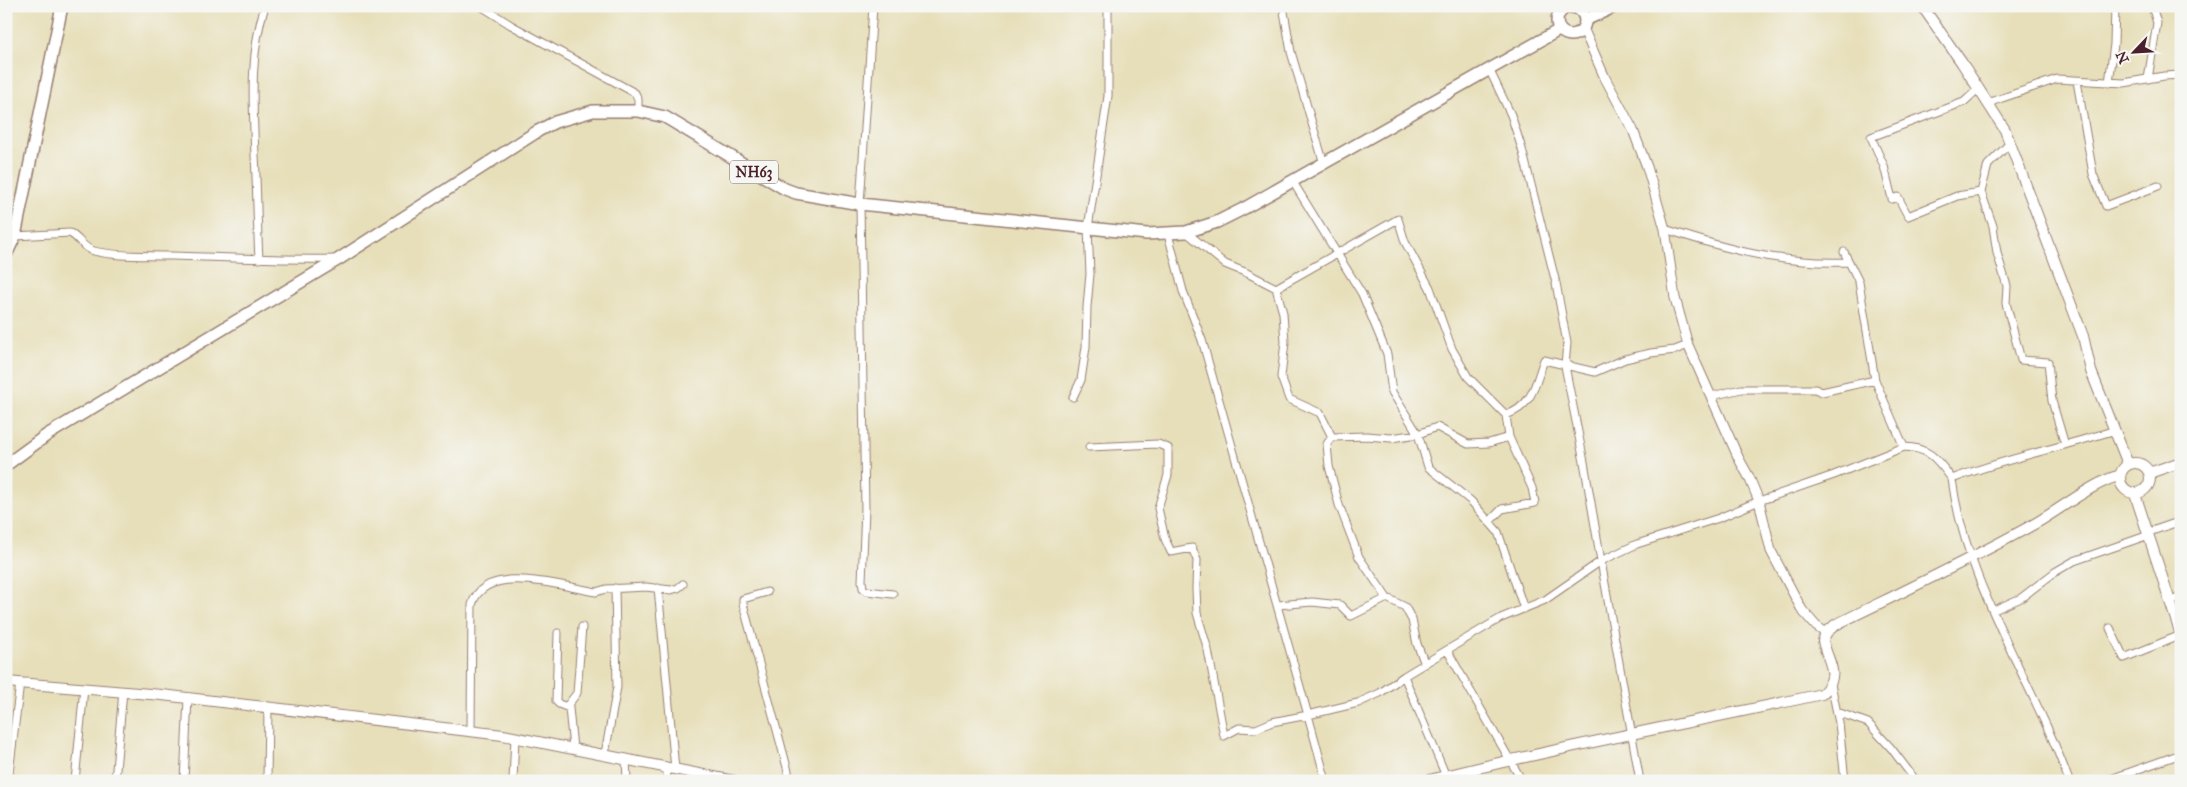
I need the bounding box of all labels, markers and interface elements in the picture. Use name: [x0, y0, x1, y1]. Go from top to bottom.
north arrow: [2110, 28, 2160, 78]
text: N: [2112, 48, 2133, 66]
road number: NH63: [730, 160, 778, 183]

